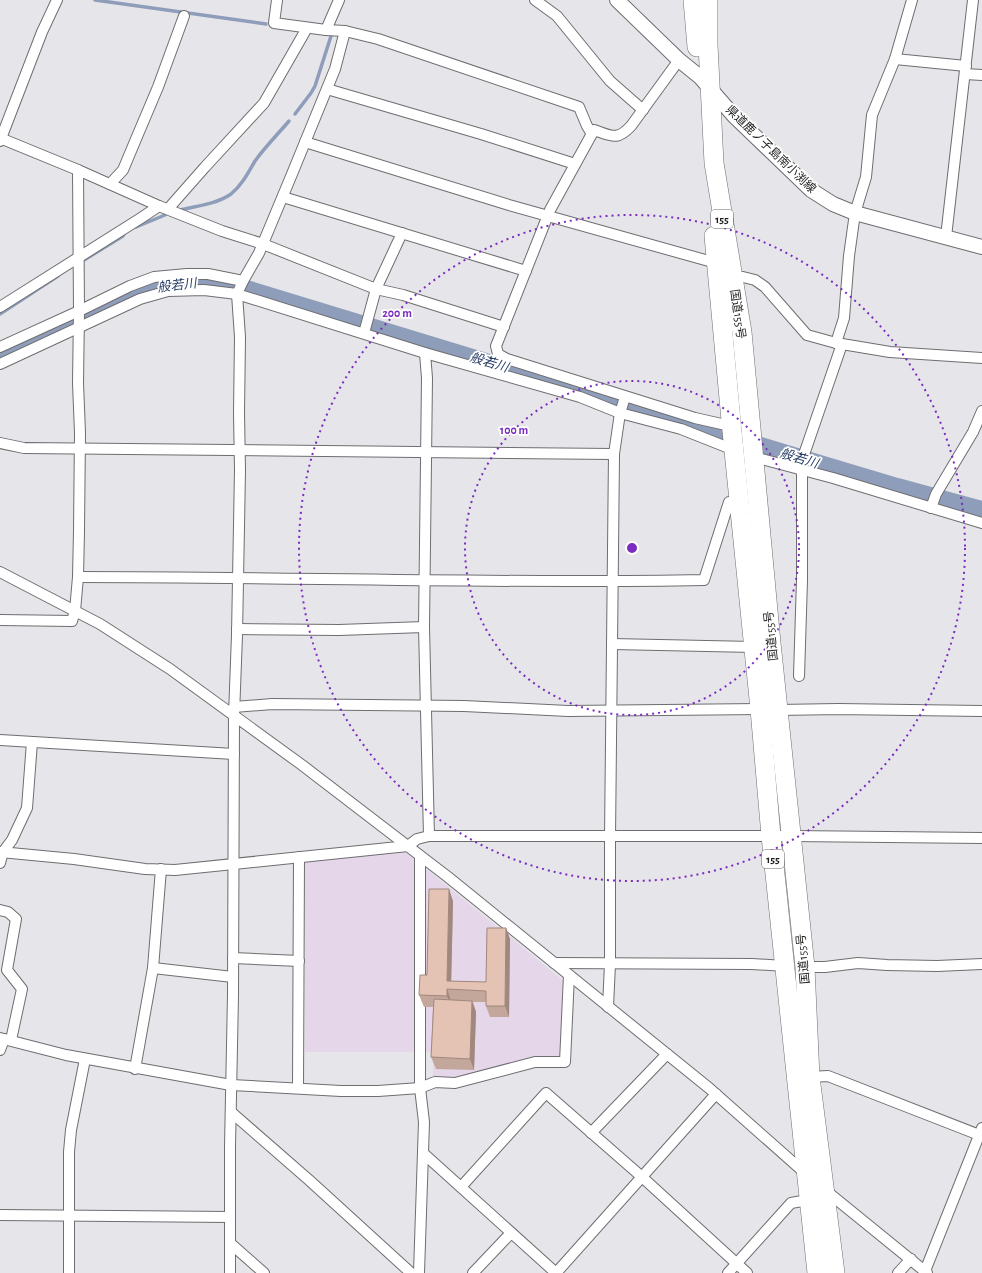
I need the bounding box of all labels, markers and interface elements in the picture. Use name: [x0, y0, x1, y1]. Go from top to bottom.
street label: 県道鹿ノ子島南小渕線: [724, 102, 819, 195]
road number: 155: [711, 210, 733, 228]
water label: 般若川: [157, 276, 199, 295]
street label: 国道155号: [729, 288, 748, 340]
text: 200 m: [382, 307, 412, 319]
water label: 般若川: [468, 350, 512, 375]
text: 100 m: [500, 424, 528, 436]
water label: 般若川: [778, 446, 822, 471]
centre of rings: [625, 541, 639, 555]
street label: 国道155号: [761, 610, 780, 662]
road number: 155: [762, 850, 784, 868]
street label: 国道155号: [794, 933, 811, 985]

